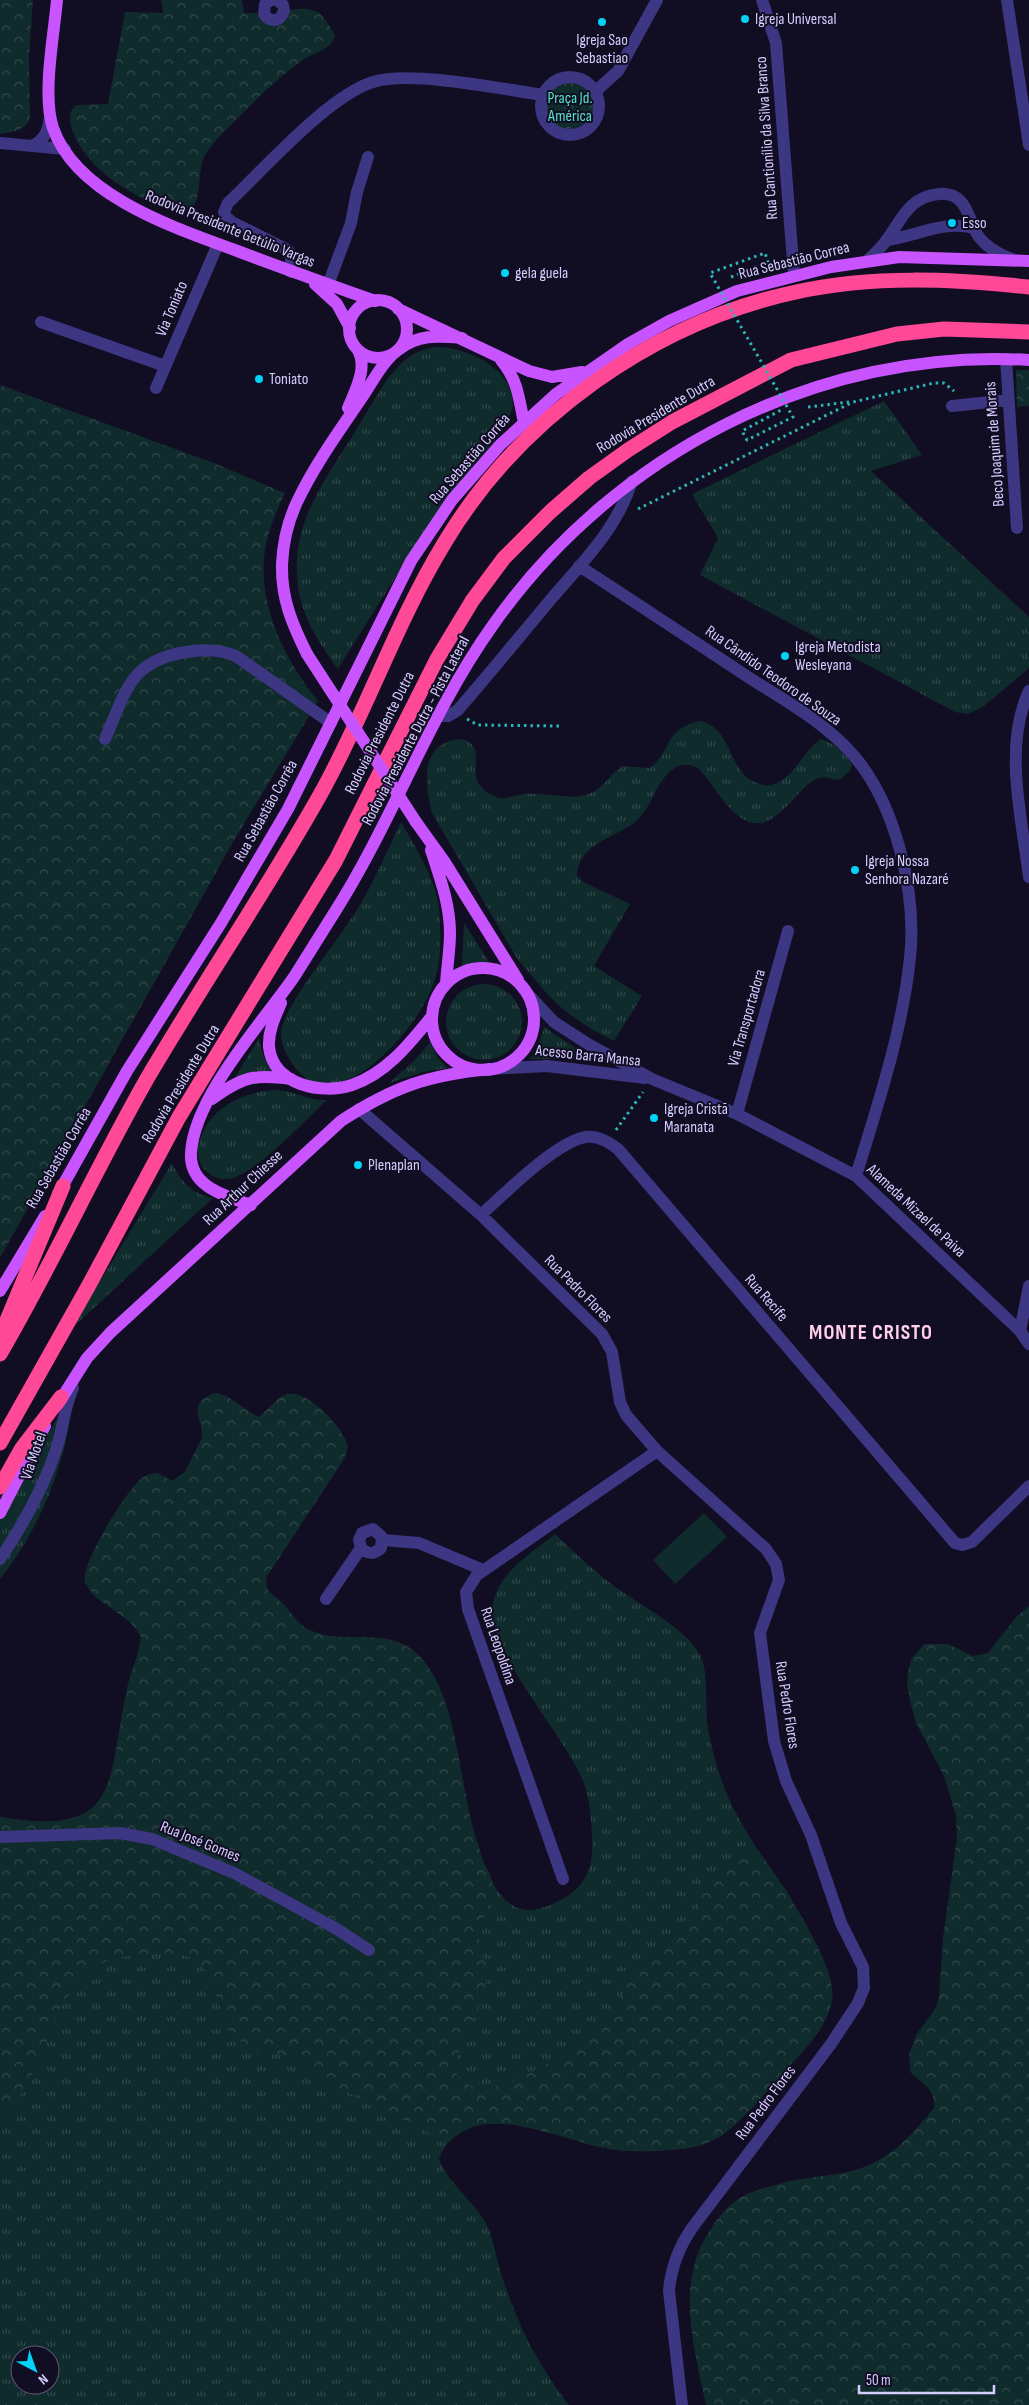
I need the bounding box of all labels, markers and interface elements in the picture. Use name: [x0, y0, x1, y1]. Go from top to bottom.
place label: Igreja Universal: [755, 10, 836, 29]
marker: Igreja Universal: [739, 13, 751, 25]
marker: Igreja Sao Sebastiao: [596, 16, 608, 28]
place label: Igreja Sao Sebastiao: [576, 31, 628, 68]
street label: Rua Cantionílio da Silva Branco: [752, 56, 782, 220]
park label: Praça Jd. América: [547, 89, 593, 126]
street label: Rodovia Presidente Getúlio Vargas: [142, 186, 318, 272]
place label: Esso: [962, 214, 987, 233]
marker: Esso: [946, 217, 958, 229]
street label: Rua Sebastião Correa: [737, 238, 851, 284]
place label: gela guela: [515, 264, 568, 283]
marker: gela guela: [499, 267, 511, 279]
street label: Via Toniato: [152, 278, 192, 340]
place label: Toniato: [269, 370, 308, 389]
street label: Rodovia Presidente Dutra: [593, 372, 719, 458]
marker: Toniato: [253, 373, 265, 385]
street label: Beco Joaquim de Morais: [981, 381, 1009, 507]
street label: Rua Sebastião Corrêa: [426, 410, 514, 508]
street label: Rua Cândido Teodoro de Souza: [701, 622, 845, 730]
street label: Rodovia Presidente Dutra - Pista Lateral: [358, 633, 474, 829]
place label: Igreja Metodista Wesleyana: [795, 638, 881, 675]
marker: Igreja Metodista Wesleyana: [779, 650, 791, 662]
street label: Rodovia Presidente Dutra: [341, 669, 419, 797]
street label: Rua Sebastião Corrêa: [230, 757, 302, 865]
place label: Igreja Nossa Senhora Nazaré: [865, 852, 949, 889]
marker: Igreja Nossa Senhora Nazaré: [849, 864, 861, 876]
street label: Via Transportadora: [724, 967, 770, 1069]
street label: Rodovia Presidente Dutra: [138, 1021, 224, 1147]
street label: Acesso Barra Mansa: [533, 1041, 642, 1071]
place label: Igreja Cristã Maranata: [664, 1100, 728, 1137]
street label: Rua Sebastião Corrêa: [22, 1104, 96, 1212]
marker: Igreja Cristã Maranata: [648, 1112, 660, 1124]
street label: Rua Arthur Chiesse: [199, 1146, 287, 1230]
place label: Plenaplan: [368, 1156, 420, 1175]
marker: Plenaplan: [352, 1159, 364, 1171]
street label: Alameda Mizael de Paiva: [862, 1160, 969, 1262]
street label: Rua Pedro Flores: [540, 1251, 616, 1327]
street label: Rua Recife: [740, 1270, 792, 1326]
district label: MONTE CRISTO: [809, 1320, 933, 1345]
street label: Via Motel: [17, 1430, 51, 1482]
street label: Rua Leopoldina: [476, 1605, 520, 1687]
street label: Rua Pedro Flores: [771, 1660, 803, 1750]
street label: Rua José Gomes: [157, 1817, 243, 1867]
street label: Rua Pedro Flores: [732, 2062, 800, 2144]
north arrow: [10, 2345, 60, 2395]
scale bar: [859, 2362, 994, 2394]
text: N: [35, 2371, 52, 2388]
text: 50 m: [866, 2371, 891, 2390]

